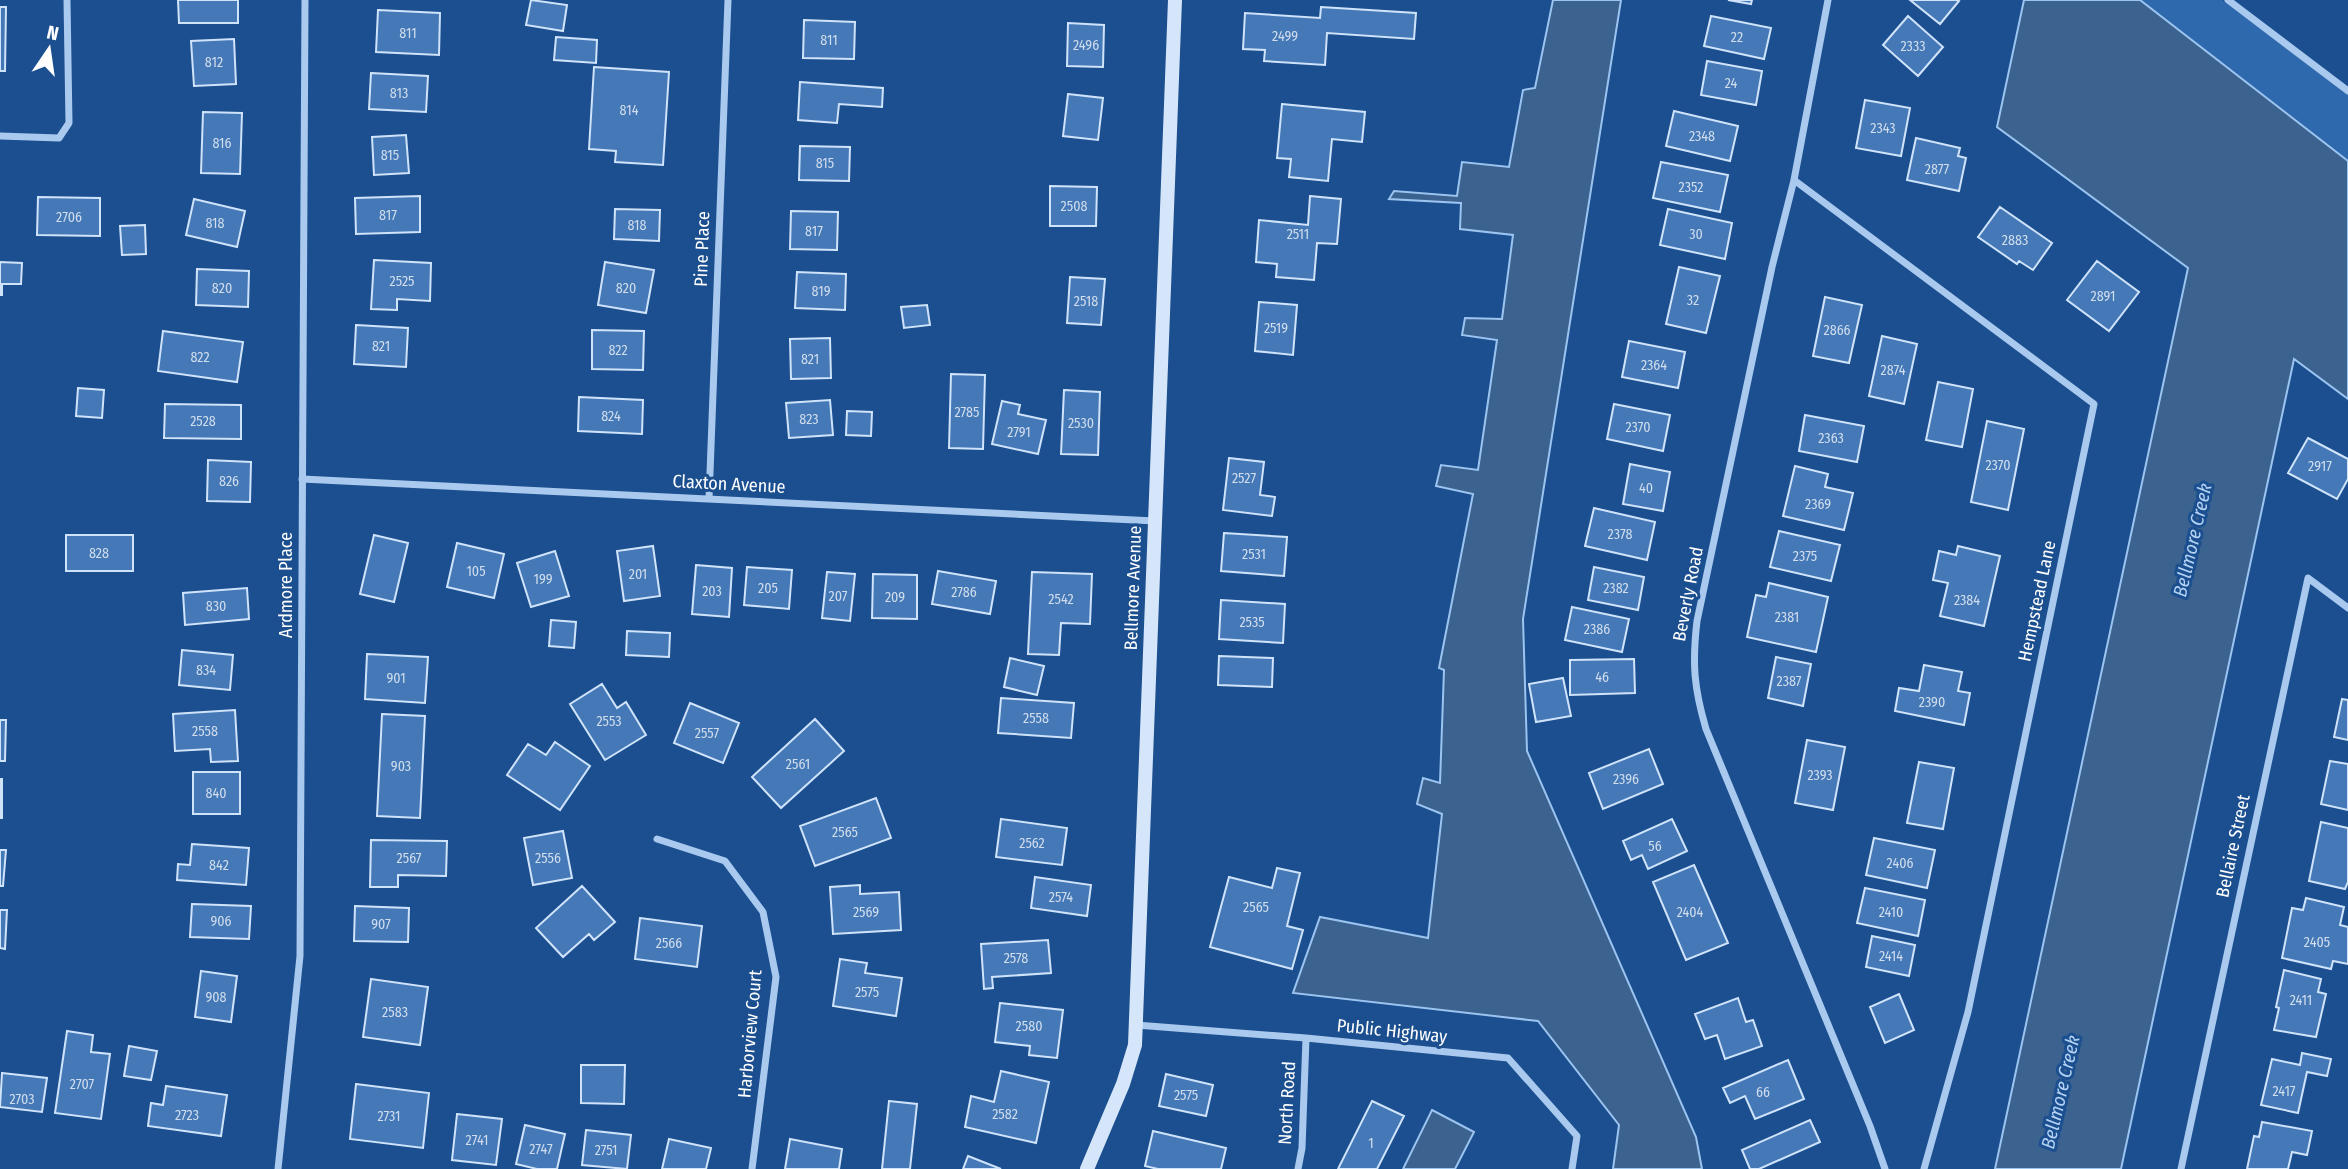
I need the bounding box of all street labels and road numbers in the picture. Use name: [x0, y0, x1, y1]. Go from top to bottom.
street label: Pine Place: [690, 211, 714, 287]
street label: Claxton Avenue: [672, 470, 786, 498]
street label: Bellmore Avenue: [1120, 525, 1146, 651]
street label: Ardmore Place: [275, 532, 297, 638]
street label: Hempstead Lane: [2013, 538, 2061, 663]
street label: Beverly Road: [1668, 545, 1708, 643]
street label: Bellaire Street: [2211, 792, 2255, 899]
street label: Harborview Court: [733, 969, 767, 1099]
street label: Public Highway: [1336, 1014, 1448, 1048]
street label: North Road: [1274, 1061, 1300, 1145]

